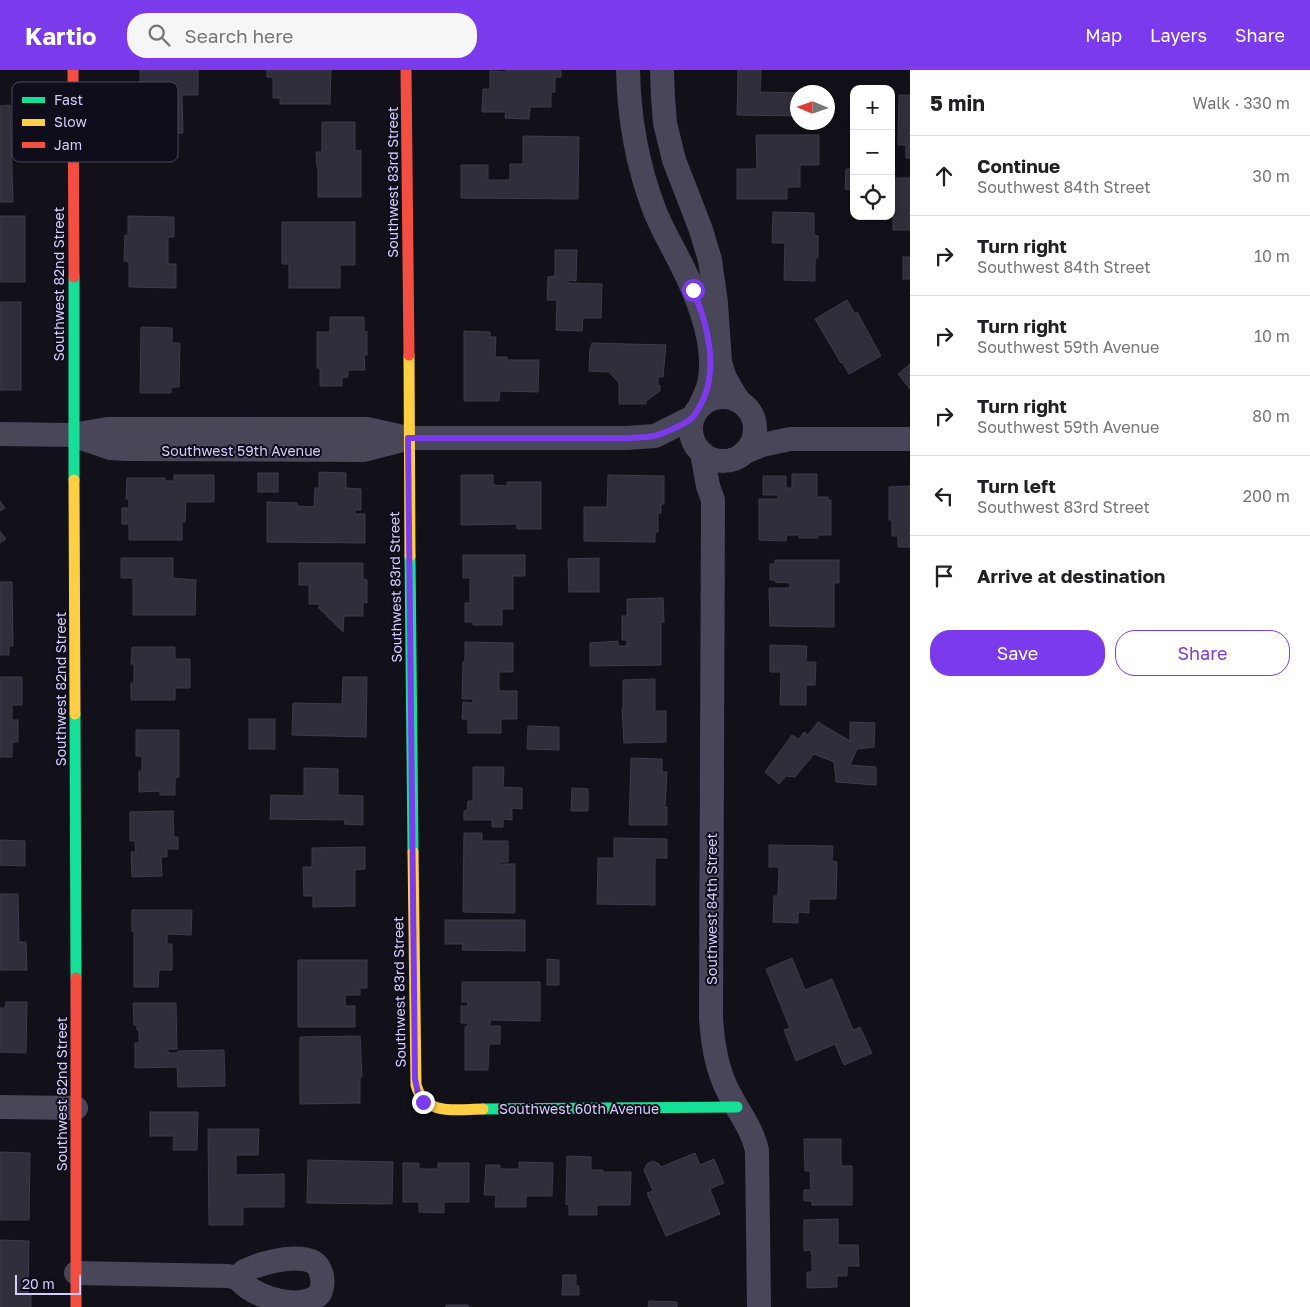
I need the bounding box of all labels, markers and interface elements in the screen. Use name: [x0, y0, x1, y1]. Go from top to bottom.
search box: [127, 13, 477, 58]
text: Kartio: [25, 21, 97, 50]
icon: search: [145, 21, 173, 49]
text: Search here: [185, 24, 293, 47]
text: Map: [1085, 24, 1122, 46]
text: Layers: [1150, 24, 1207, 46]
text: Share: [1235, 24, 1285, 46]
legend: [12, 82, 178, 162]
north arrow: [790, 85, 835, 130]
map controls: [850, 85, 895, 220]
button: +: [850, 85, 895, 130]
text: 5 min: [930, 90, 985, 116]
text: Fast: [54, 91, 83, 108]
text: Walk · 330 m: [1192, 93, 1290, 113]
street label: Southwest 83rd Street: [384, 106, 401, 258]
text: Slow: [54, 113, 87, 130]
button: −: [850, 130, 895, 175]
text: Jam: [54, 136, 82, 153]
text: Continue: [977, 154, 1060, 177]
icon: ahead: [930, 162, 958, 190]
text: 30 m: [1253, 166, 1290, 186]
button: locate: [850, 175, 895, 220]
text: Southwest 84th Street: [977, 177, 1151, 197]
street label: Southwest 82nd Street: [50, 207, 67, 361]
text: Turn right: [977, 234, 1067, 257]
icon: right: [930, 242, 958, 270]
text: 10 m: [1254, 246, 1290, 266]
text: Southwest 84th Street: [977, 257, 1151, 277]
route start: [682, 279, 705, 302]
text: Turn right: [977, 314, 1067, 337]
icon: right: [930, 322, 958, 350]
text: 10 m: [1254, 326, 1290, 346]
text: Southwest 59th Avenue: [977, 337, 1159, 357]
text: Turn right: [977, 394, 1067, 417]
icon: right: [930, 402, 958, 430]
text: 80 m: [1252, 406, 1290, 426]
text: Southwest 59th Avenue: [977, 417, 1159, 437]
street label: Southwest 59th Avenue: [161, 442, 321, 459]
text: Turn left: [977, 474, 1056, 497]
icon: left: [930, 482, 958, 510]
text: 200 m: [1243, 486, 1290, 506]
text: Southwest 83rd Street: [977, 497, 1150, 517]
street label: Southwest 83rd Street: [385, 511, 405, 663]
icon: arrive: [930, 562, 958, 590]
text: Arrive at destination: [977, 564, 1165, 587]
street label: Southwest 82nd Street: [52, 612, 69, 766]
button: Save: [930, 630, 1105, 676]
button: Share: [1115, 630, 1290, 676]
street label: Southwest 84th Street: [703, 833, 720, 985]
street label: Southwest 83rd Street: [389, 916, 409, 1068]
street label: Southwest 82nd Street: [53, 1017, 70, 1171]
route end: [412, 1091, 435, 1114]
street label: Southwest 60th Avenue: [499, 1100, 659, 1117]
scale bar: [15, 1272, 81, 1295]
text: 20 m: [22, 1275, 55, 1292]

